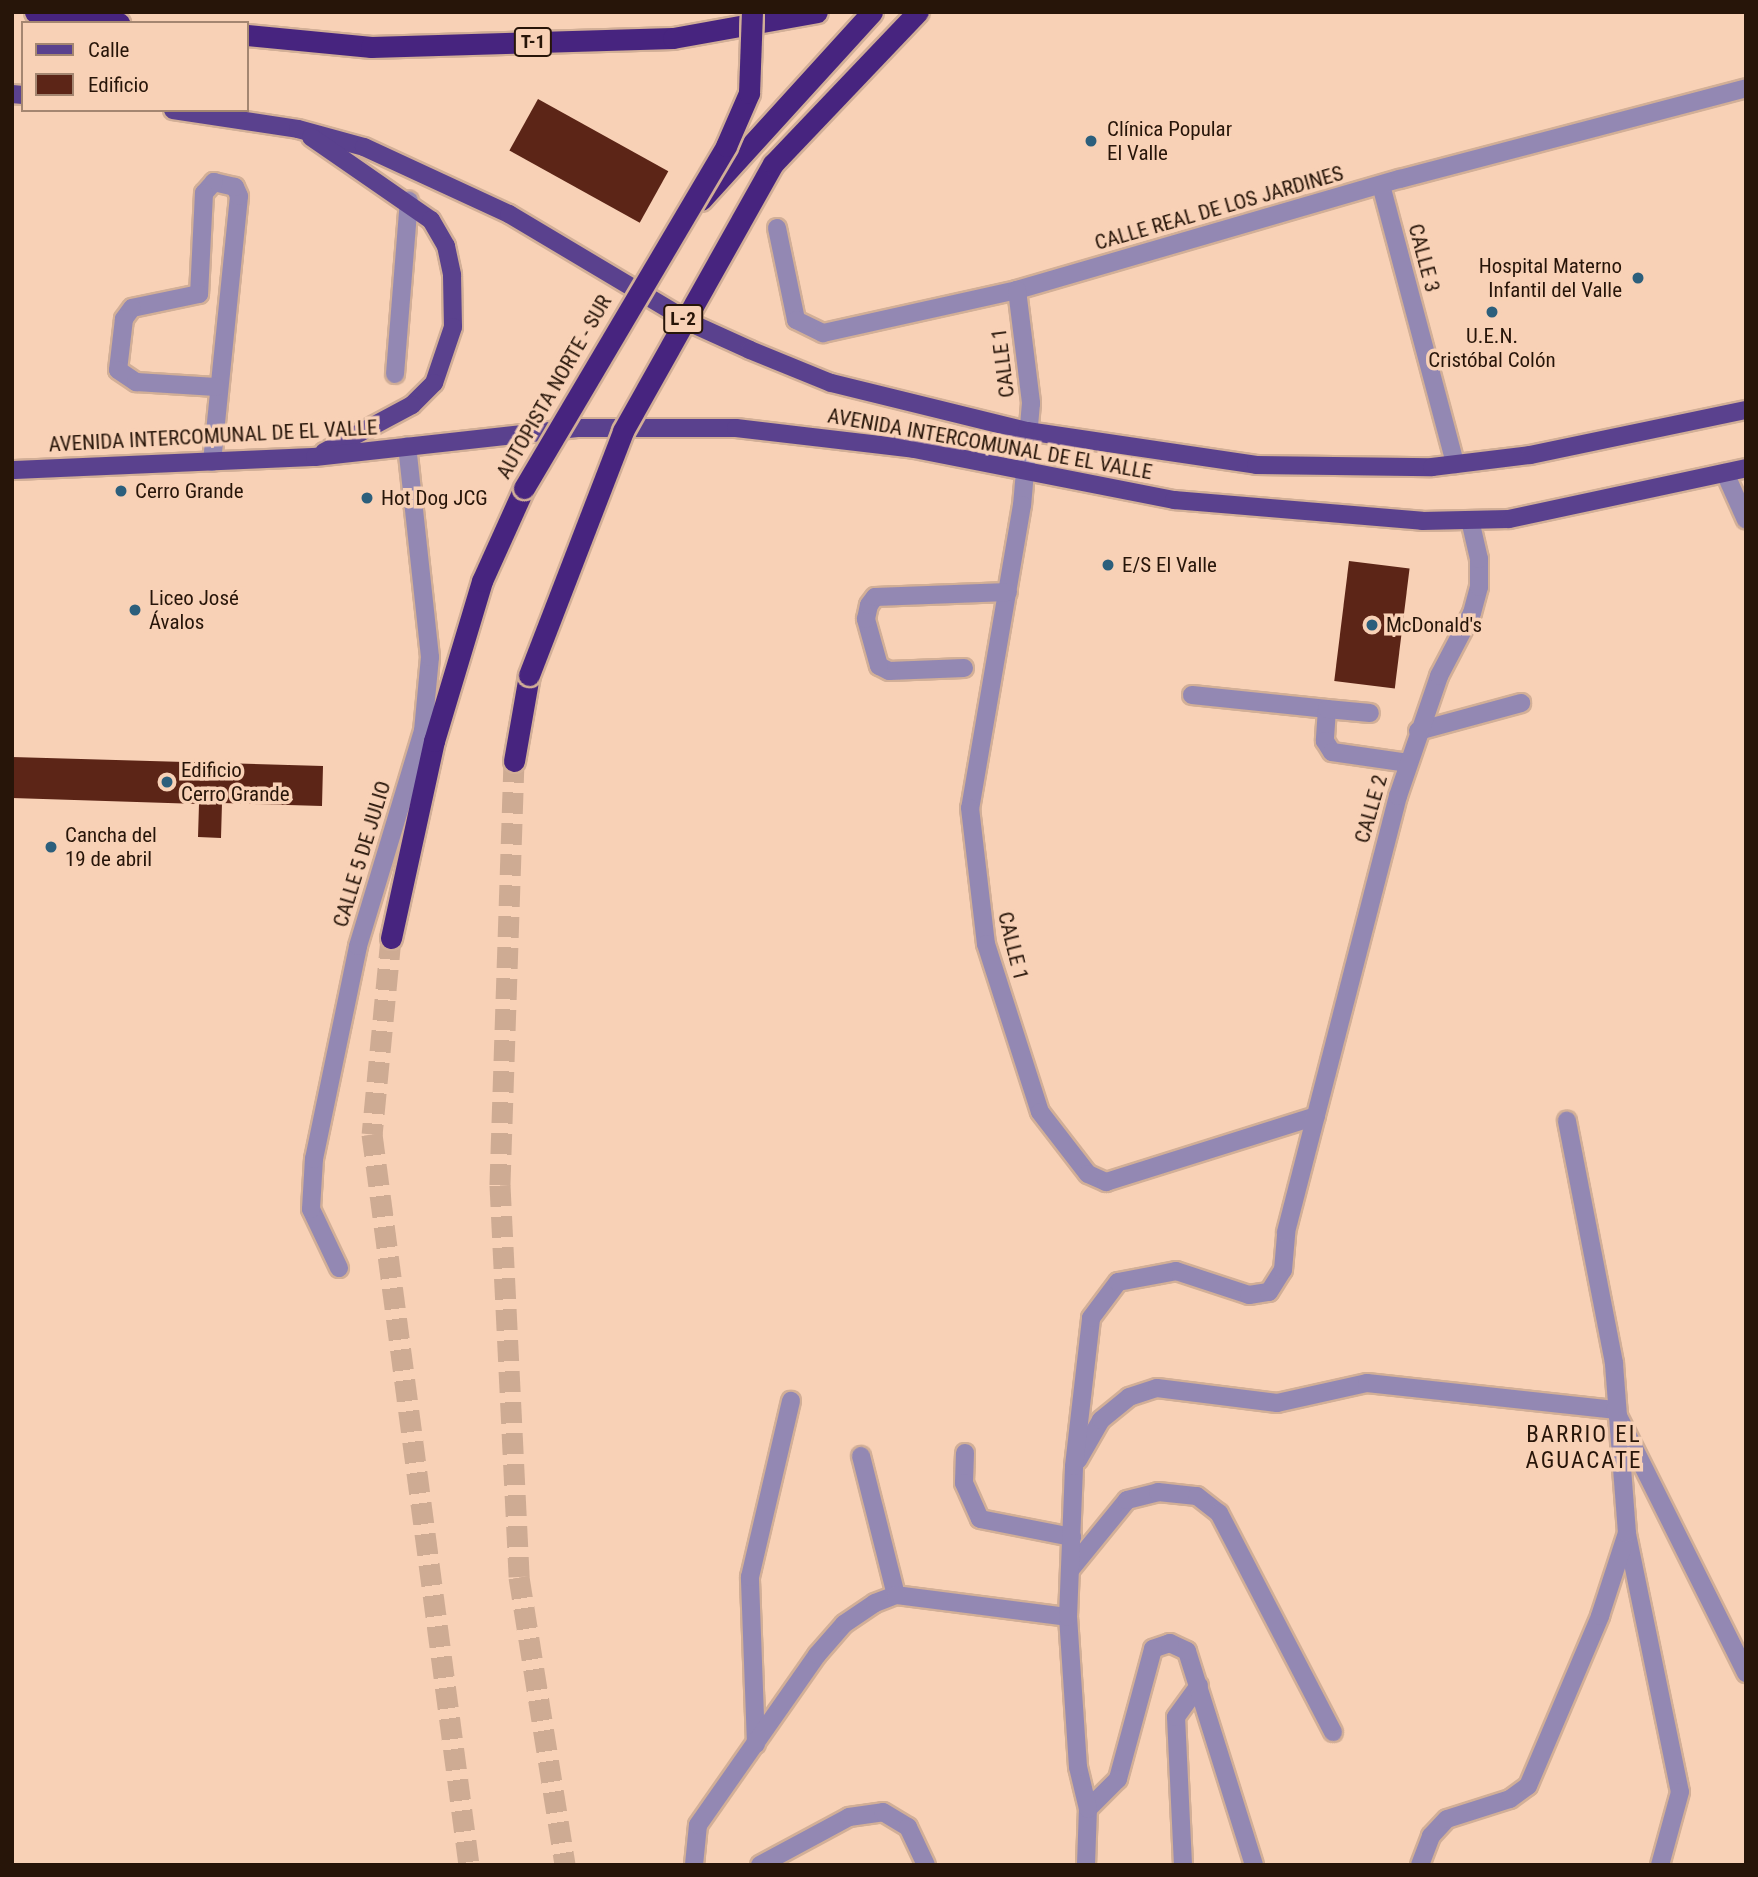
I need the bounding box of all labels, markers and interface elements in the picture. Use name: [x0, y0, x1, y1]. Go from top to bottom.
legend: [21, 21, 248, 112]
road number: T-1: [514, 26, 552, 58]
text: Calle: [88, 38, 129, 62]
text: Edificio: [88, 73, 149, 97]
place label: Clínica Popular El Valle: [1107, 116, 1232, 166]
marker: Clínica Popular El Valle: [1081, 131, 1101, 151]
street label: CALLE REAL DE LOS JARDINES: [1092, 160, 1346, 256]
street label: CALLE 3: [1403, 221, 1445, 295]
place label: Hospital Materno Infantil del Valle: [1479, 253, 1622, 303]
marker: Hospital Materno Infantil del Valle: [1628, 268, 1648, 288]
street label: AUTOPISTA NORTE - SUR: [491, 291, 617, 483]
road number: L-2: [662, 304, 704, 334]
marker: U.E.N. Cristóbal Colón: [1484, 304, 1500, 320]
place label: U.E.N. Cristóbal Colón: [1428, 323, 1556, 373]
street label: CALLE 1: [986, 327, 1020, 399]
street label: AVENIDA INTERCOMUNAL DE EL VALLE: [826, 403, 1154, 485]
street label: AVENIDA INTERCOMUNAL DE EL VALLE: [48, 415, 378, 457]
place label: Cerro Grande: [135, 478, 244, 504]
marker: Cerro Grande: [113, 483, 129, 499]
place label: Hot Dog JCG: [381, 485, 488, 511]
marker: Hot Dog JCG: [359, 490, 375, 506]
place label: E/S El Valle: [1122, 552, 1217, 578]
marker: E/S El Valle: [1100, 557, 1116, 573]
place label: Liceo José Ávalos: [149, 585, 239, 635]
marker: Liceo José Ávalos: [127, 602, 143, 618]
place label: McDonald's: [1386, 612, 1482, 638]
marker: McDonald's: [1364, 617, 1380, 633]
place label: Edificio Cerro Grande: [181, 757, 290, 807]
street label: CALLE 2: [1349, 772, 1393, 846]
marker: Edificio Cerro Grande: [159, 774, 175, 790]
street label: CALLE 5 DE JULIO: [328, 778, 396, 930]
place label: Cancha del 19 de abril: [65, 822, 157, 872]
marker: Cancha del 19 de abril: [43, 839, 59, 855]
street label: CALLE 1: [992, 909, 1034, 983]
district label: BARRIO EL AGUACATE: [1527, 1421, 1641, 1475]

